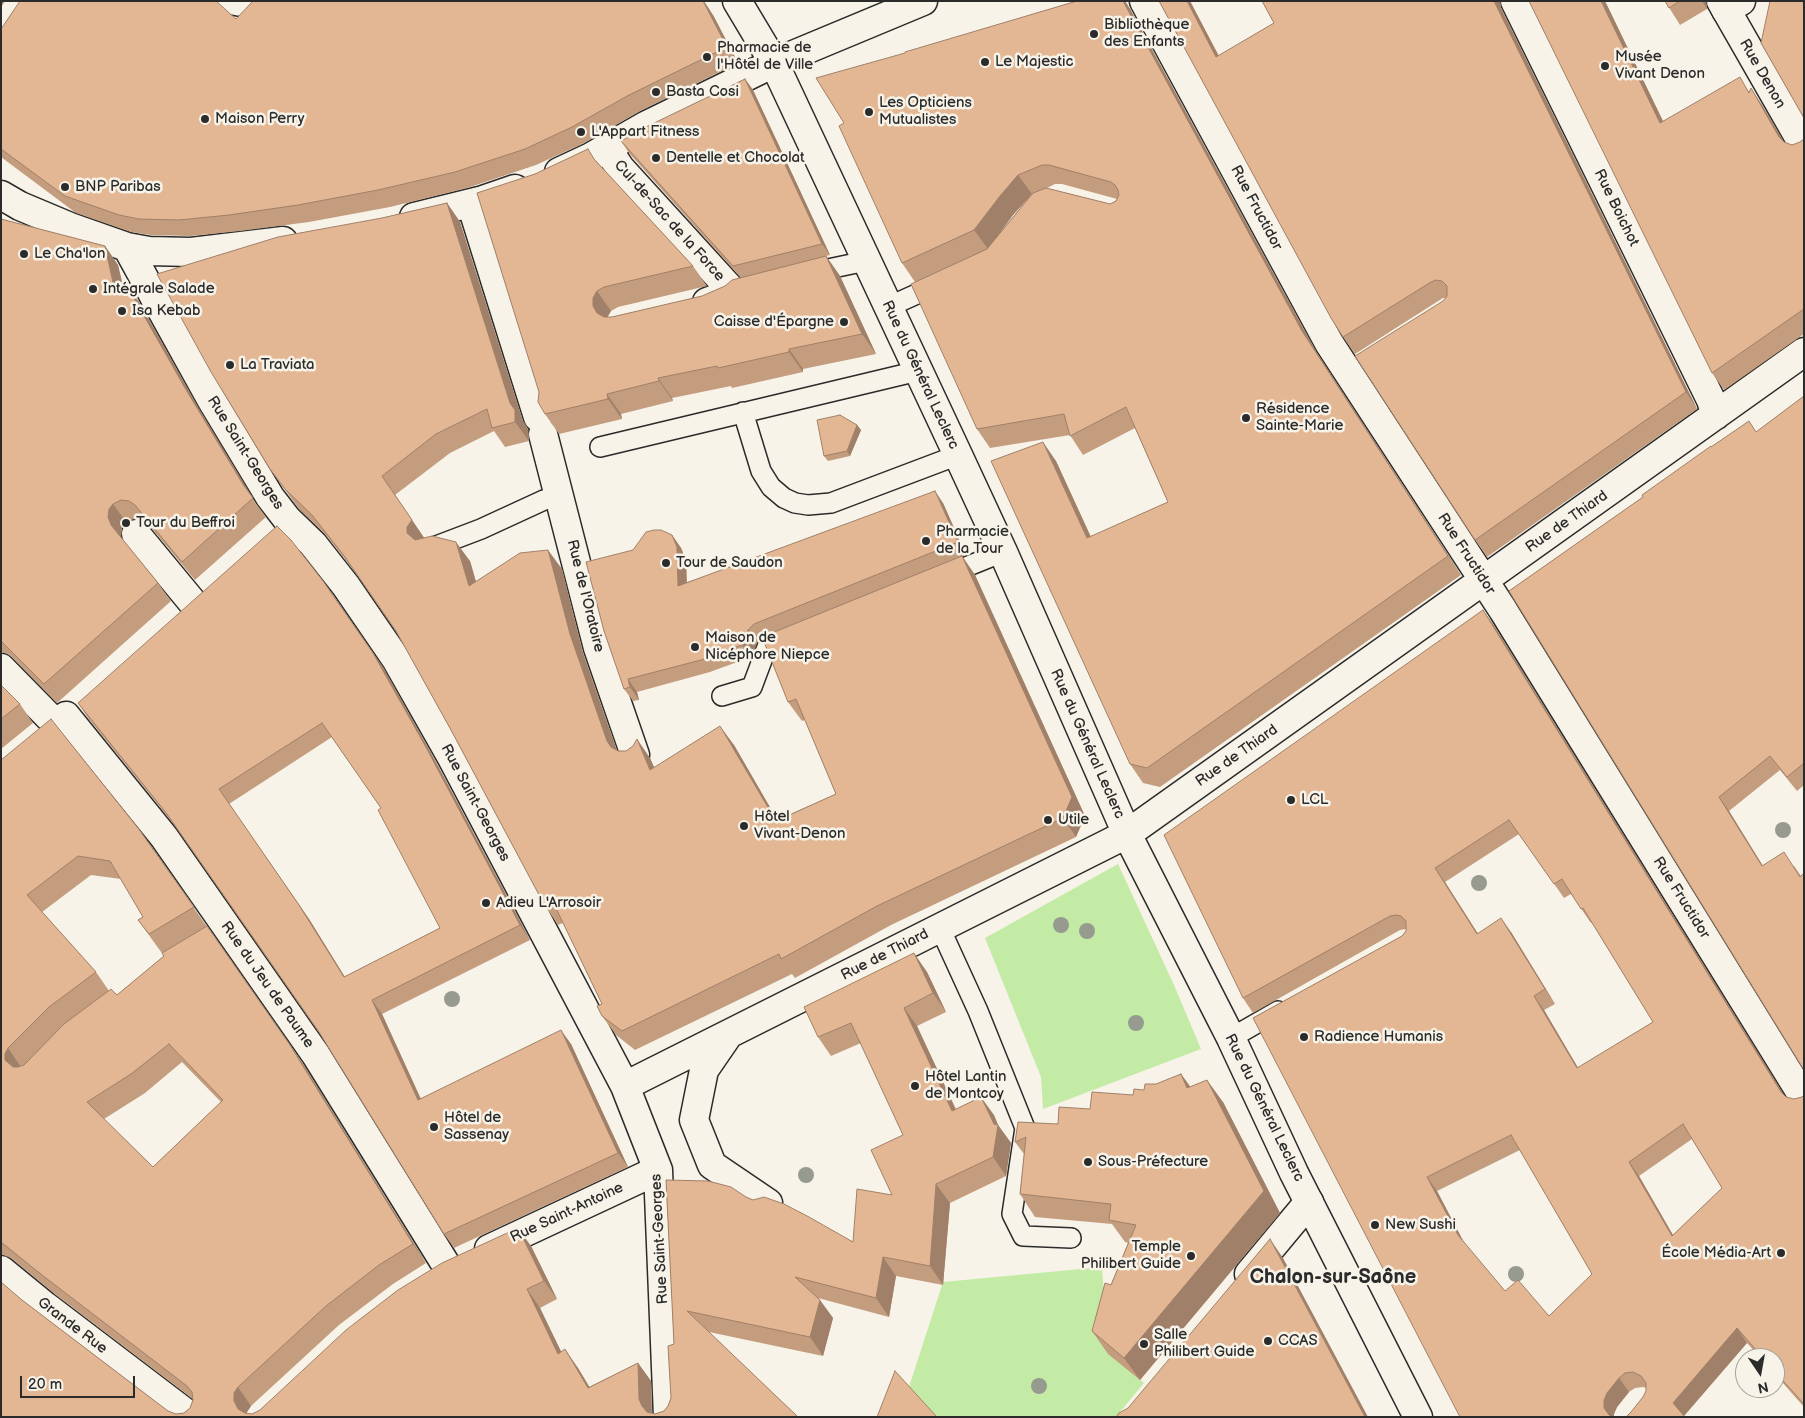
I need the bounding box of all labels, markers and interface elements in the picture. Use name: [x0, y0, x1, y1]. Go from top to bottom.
place label: Bibliothèque des Enfants: [1104, 16, 1189, 51]
marker: Bibliothèque des Enfants: [1088, 28, 1100, 40]
street label: Rue Denon: [1735, 36, 1789, 112]
place label: Pharmacie de l'Hôtel de Ville: [717, 39, 813, 74]
place label: Musée Vivant Denon: [1615, 48, 1705, 83]
marker: Pharmacie de l'Hôtel de Ville: [701, 51, 713, 63]
place label: Le Majestic: [995, 53, 1074, 71]
marker: Le Majestic: [979, 56, 991, 68]
marker: Musée Vivant Denon: [1599, 60, 1611, 72]
place label: Basta Cosi: [666, 83, 739, 101]
marker: Basta Cosi: [650, 86, 662, 98]
place label: Les Opticiens Mutualistes: [879, 94, 972, 129]
marker: Les Opticiens Mutualistes: [863, 106, 875, 118]
place label: Maison Perry: [215, 110, 304, 128]
marker: Maison Perry: [199, 113, 211, 125]
place label: L'Appart Fitness: [591, 123, 699, 141]
marker: L'Appart Fitness: [575, 126, 587, 138]
place label: Dentelle et Chocolat: [666, 149, 805, 167]
marker: Dentelle et Chocolat: [650, 152, 662, 164]
street label: Cul-de-Sac de la Force: [610, 157, 728, 285]
street label: Rue Fructidor: [1226, 163, 1286, 253]
street label: Rue Boichot: [1590, 167, 1642, 249]
place label: BNP Paribas: [75, 178, 161, 196]
marker: BNP Paribas: [59, 181, 71, 193]
place label: Le Cha'lon: [34, 245, 106, 263]
marker: Le Cha'lon: [18, 248, 30, 260]
place label: Intégrale Salade: [103, 280, 215, 298]
marker: Intégrale Salade: [87, 283, 99, 295]
street label: Rue du Général Leclerc: [878, 298, 962, 452]
place label: Isa Kebab: [132, 302, 200, 320]
marker: Isa Kebab: [116, 305, 128, 317]
place label: Caisse d'Épargne: [714, 313, 834, 331]
marker: Caisse d'Épargne: [838, 316, 850, 328]
place label: La Traviata: [240, 356, 314, 374]
marker: La Traviata: [224, 359, 236, 371]
street label: Rue Saint-Georges: [203, 393, 287, 513]
place label: Résidence Sainte-Marie: [1256, 400, 1343, 435]
marker: Résidence Sainte-Marie: [1240, 412, 1252, 424]
street label: Rue de Thiard: [1522, 487, 1612, 557]
street label: Rue Fructidor: [1433, 510, 1499, 598]
place label: Tour du Beffroi: [136, 514, 235, 532]
marker: Tour du Beffroi: [120, 517, 132, 529]
place label: Pharmacie de la Tour: [936, 523, 1009, 558]
marker: Pharmacie de la Tour: [920, 535, 932, 547]
street label: Rue de l'Oratoire: [562, 538, 608, 654]
place label: Tour de Saudon: [676, 554, 783, 572]
marker: Tour de Saudon: [660, 557, 672, 569]
place label: Maison de Nicéphore Niepce: [705, 629, 830, 664]
marker: Maison de Nicéphore Niepce: [689, 641, 701, 653]
street label: Rue du Général Leclerc: [1046, 666, 1128, 822]
street label: Rue de Thiard: [1192, 721, 1282, 791]
street label: Rue Saint-Georges: [436, 741, 514, 865]
place label: LCL: [1301, 791, 1328, 809]
marker: LCL: [1285, 794, 1297, 806]
place label: Hôtel Vivant-Denon: [754, 808, 845, 843]
place label: Utile: [1058, 811, 1089, 829]
marker: Utile: [1042, 814, 1054, 826]
marker: Hôtel Vivant-Denon: [738, 820, 750, 832]
street label: Rue Fructidor: [1649, 854, 1713, 942]
place label: Adieu L'Arrosoir: [496, 894, 601, 912]
marker: Adieu L'Arrosoir: [480, 897, 492, 909]
street label: Rue du Jeu de Paume: [217, 918, 317, 1052]
street label: Rue de Thiard: [838, 925, 932, 985]
place label: Radience Humanis: [1314, 1028, 1443, 1046]
street label: Rue du Général Leclerc: [1220, 1031, 1308, 1185]
marker: Radience Humanis: [1298, 1031, 1310, 1043]
place label: Hôtel Lantin de Montcoy: [925, 1068, 1006, 1103]
marker: Hôtel Lantin de Montcoy: [909, 1080, 921, 1092]
place label: Hôtel de Sassenay: [444, 1109, 509, 1144]
marker: Hôtel de Sassenay: [428, 1121, 440, 1133]
place label: Sous-Préfecture: [1098, 1153, 1208, 1171]
marker: Sous-Préfecture: [1082, 1156, 1094, 1168]
street label: Rue Saint-Georges: [648, 1173, 672, 1305]
street label: Rue Saint-Antoine: [508, 1179, 626, 1247]
place label: New Sushi: [1385, 1216, 1456, 1234]
marker: New Sushi: [1369, 1219, 1381, 1231]
place label: Temple Philibert Guide: [1081, 1238, 1181, 1273]
place label: École Média-Art: [1662, 1244, 1771, 1262]
marker: École Média-Art: [1775, 1247, 1787, 1259]
marker: Temple Philibert Guide: [1185, 1250, 1197, 1262]
district label: Chalon-sur-Saône: [1250, 1266, 1416, 1290]
street label: Grande Rue: [34, 1294, 110, 1358]
place label: Salle Philibert Guide: [1154, 1326, 1254, 1361]
place label: CCAS: [1278, 1332, 1318, 1350]
marker: CCAS: [1262, 1335, 1274, 1347]
marker: Salle Philibert Guide: [1138, 1338, 1150, 1350]
north arrow: [1735, 1348, 1785, 1398]
scale bar: [22, 1366, 138, 1398]
text: 20 m: [28, 1375, 62, 1394]
text: N: [1756, 1378, 1770, 1397]

